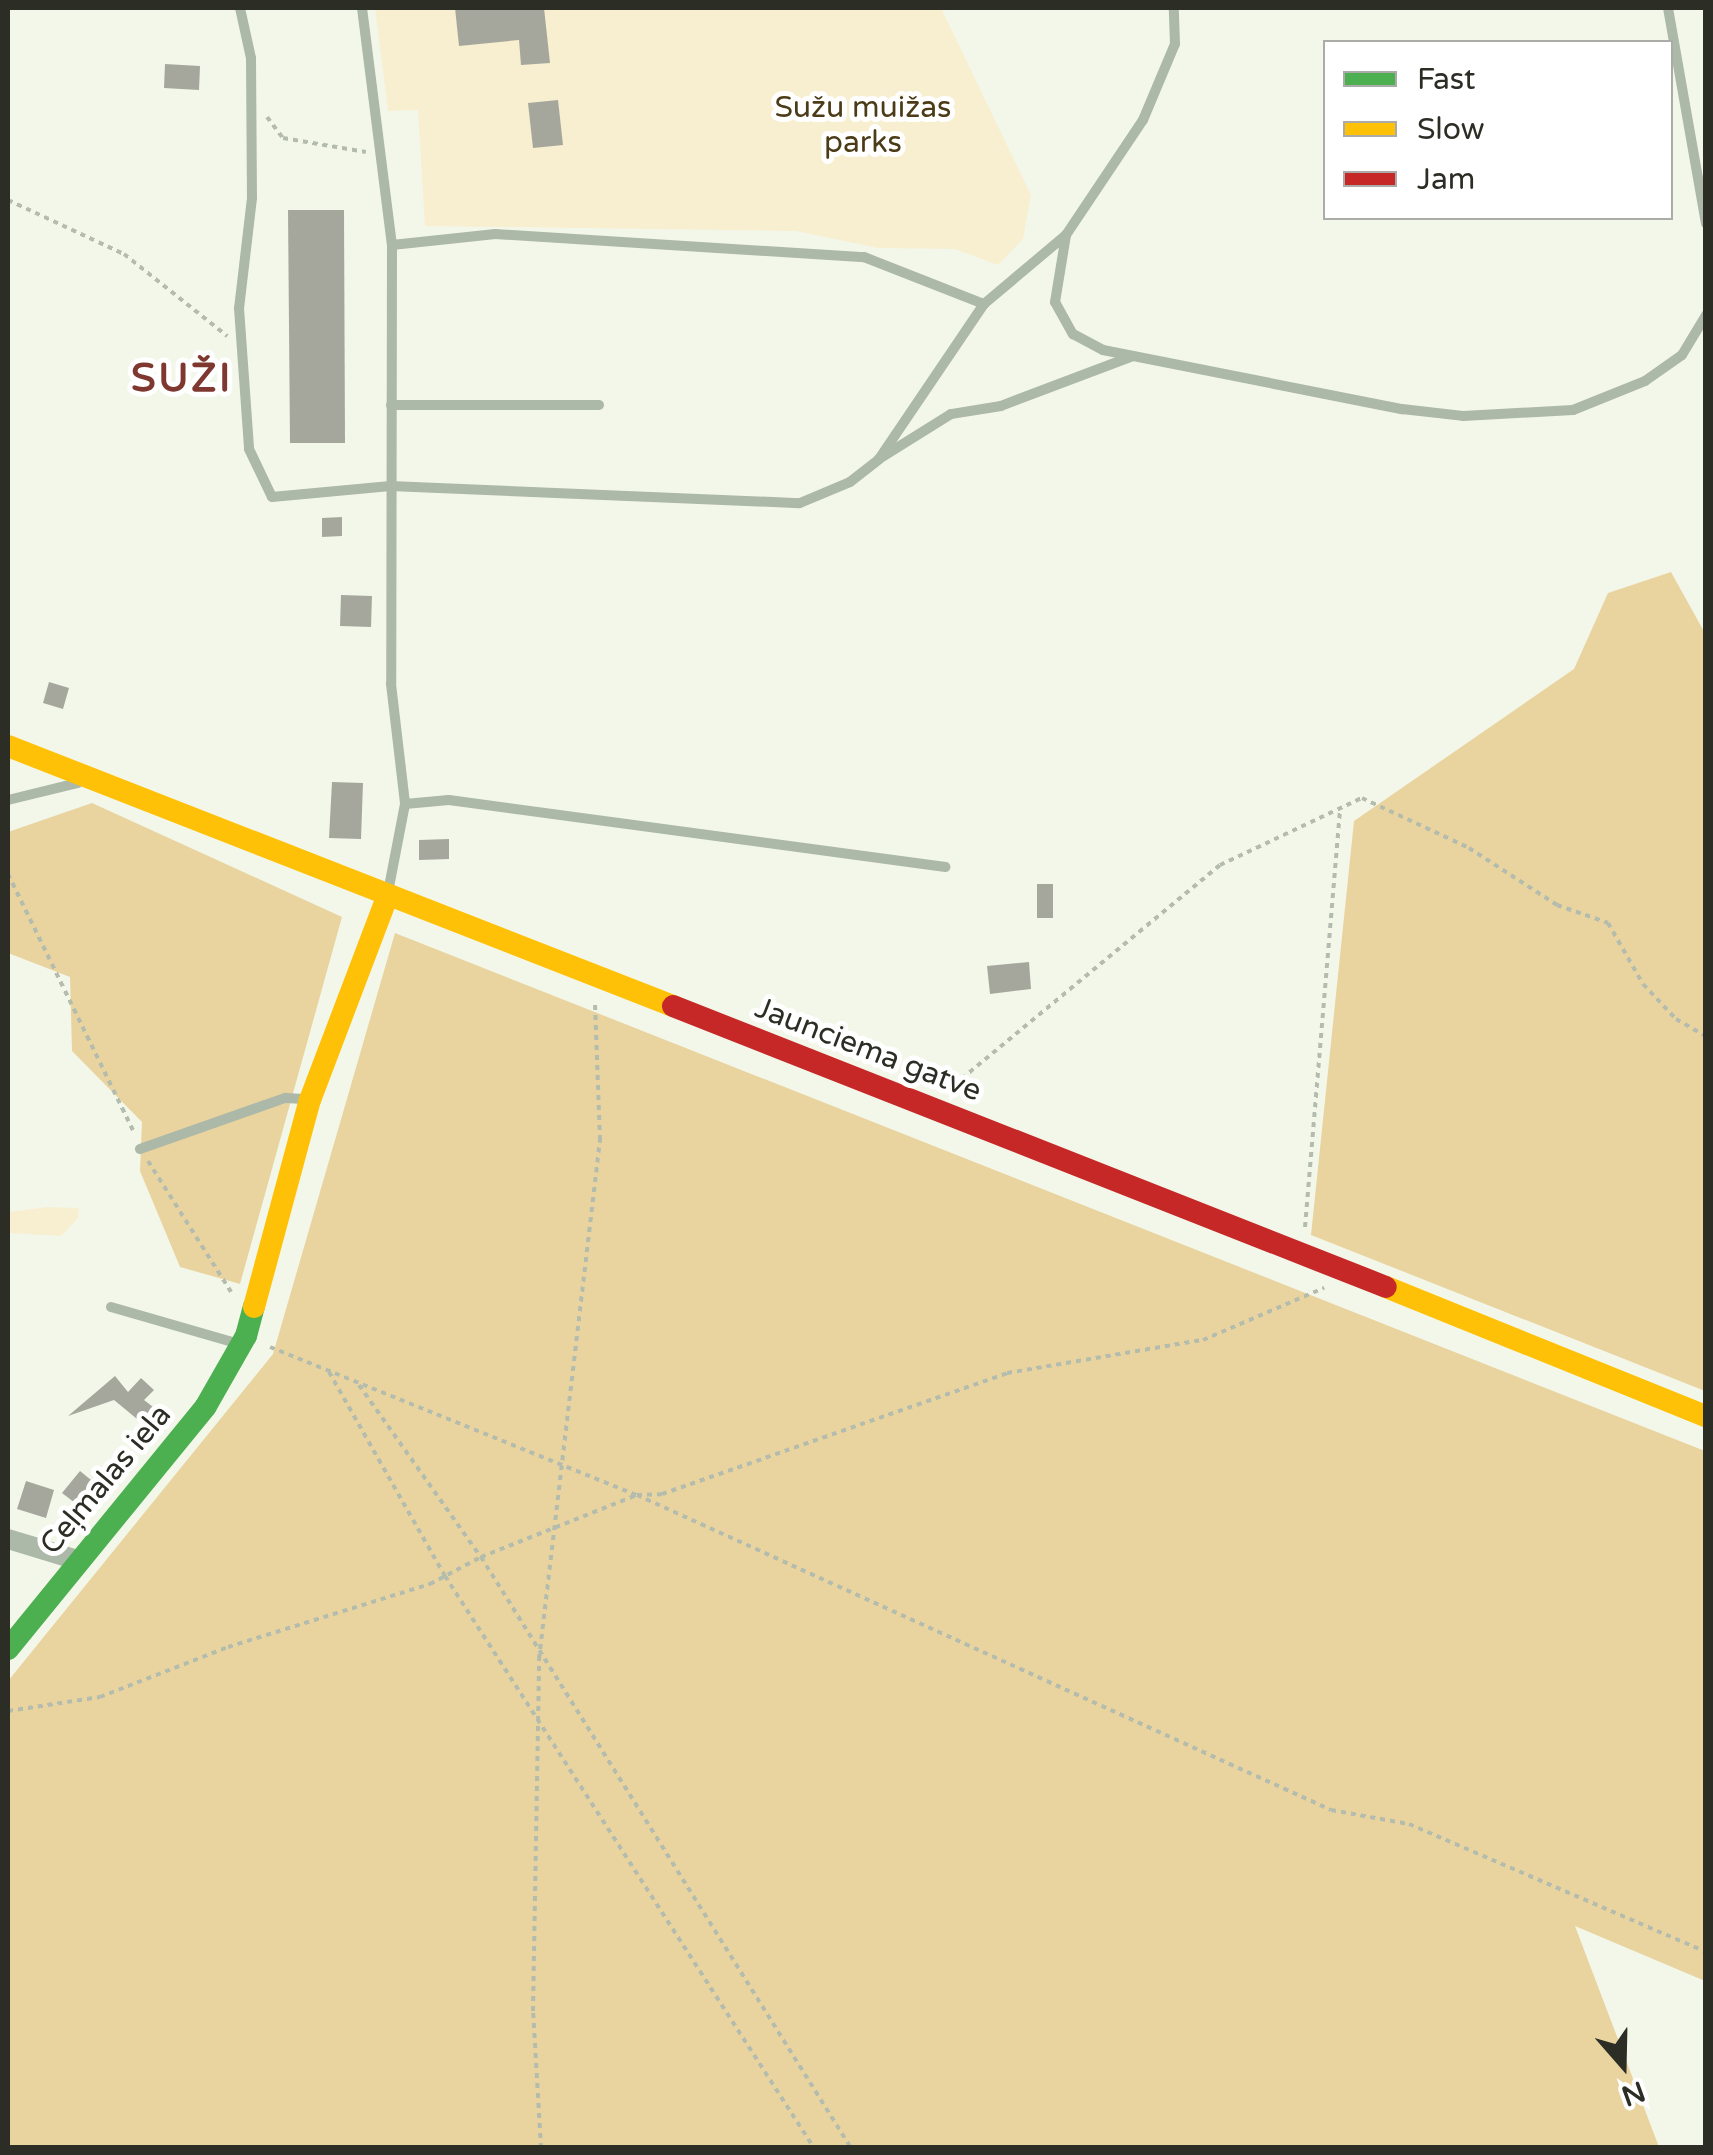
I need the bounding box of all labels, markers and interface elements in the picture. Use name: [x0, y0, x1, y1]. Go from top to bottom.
legend: [1323, 40, 1673, 220]
text: Fast: [1417, 61, 1476, 98]
park label: Sužu muižas parks: [775, 90, 951, 160]
text: Slow: [1417, 111, 1485, 148]
text: Jam: [1417, 161, 1475, 198]
district label: SUŽI: [131, 354, 233, 402]
street label: Jaunciema gatve: [750, 990, 986, 1110]
street label: Ceļmalas iela: [33, 1398, 179, 1562]
north arrow: [1573, 2015, 1673, 2115]
text: N: [1617, 2073, 1650, 2113]

